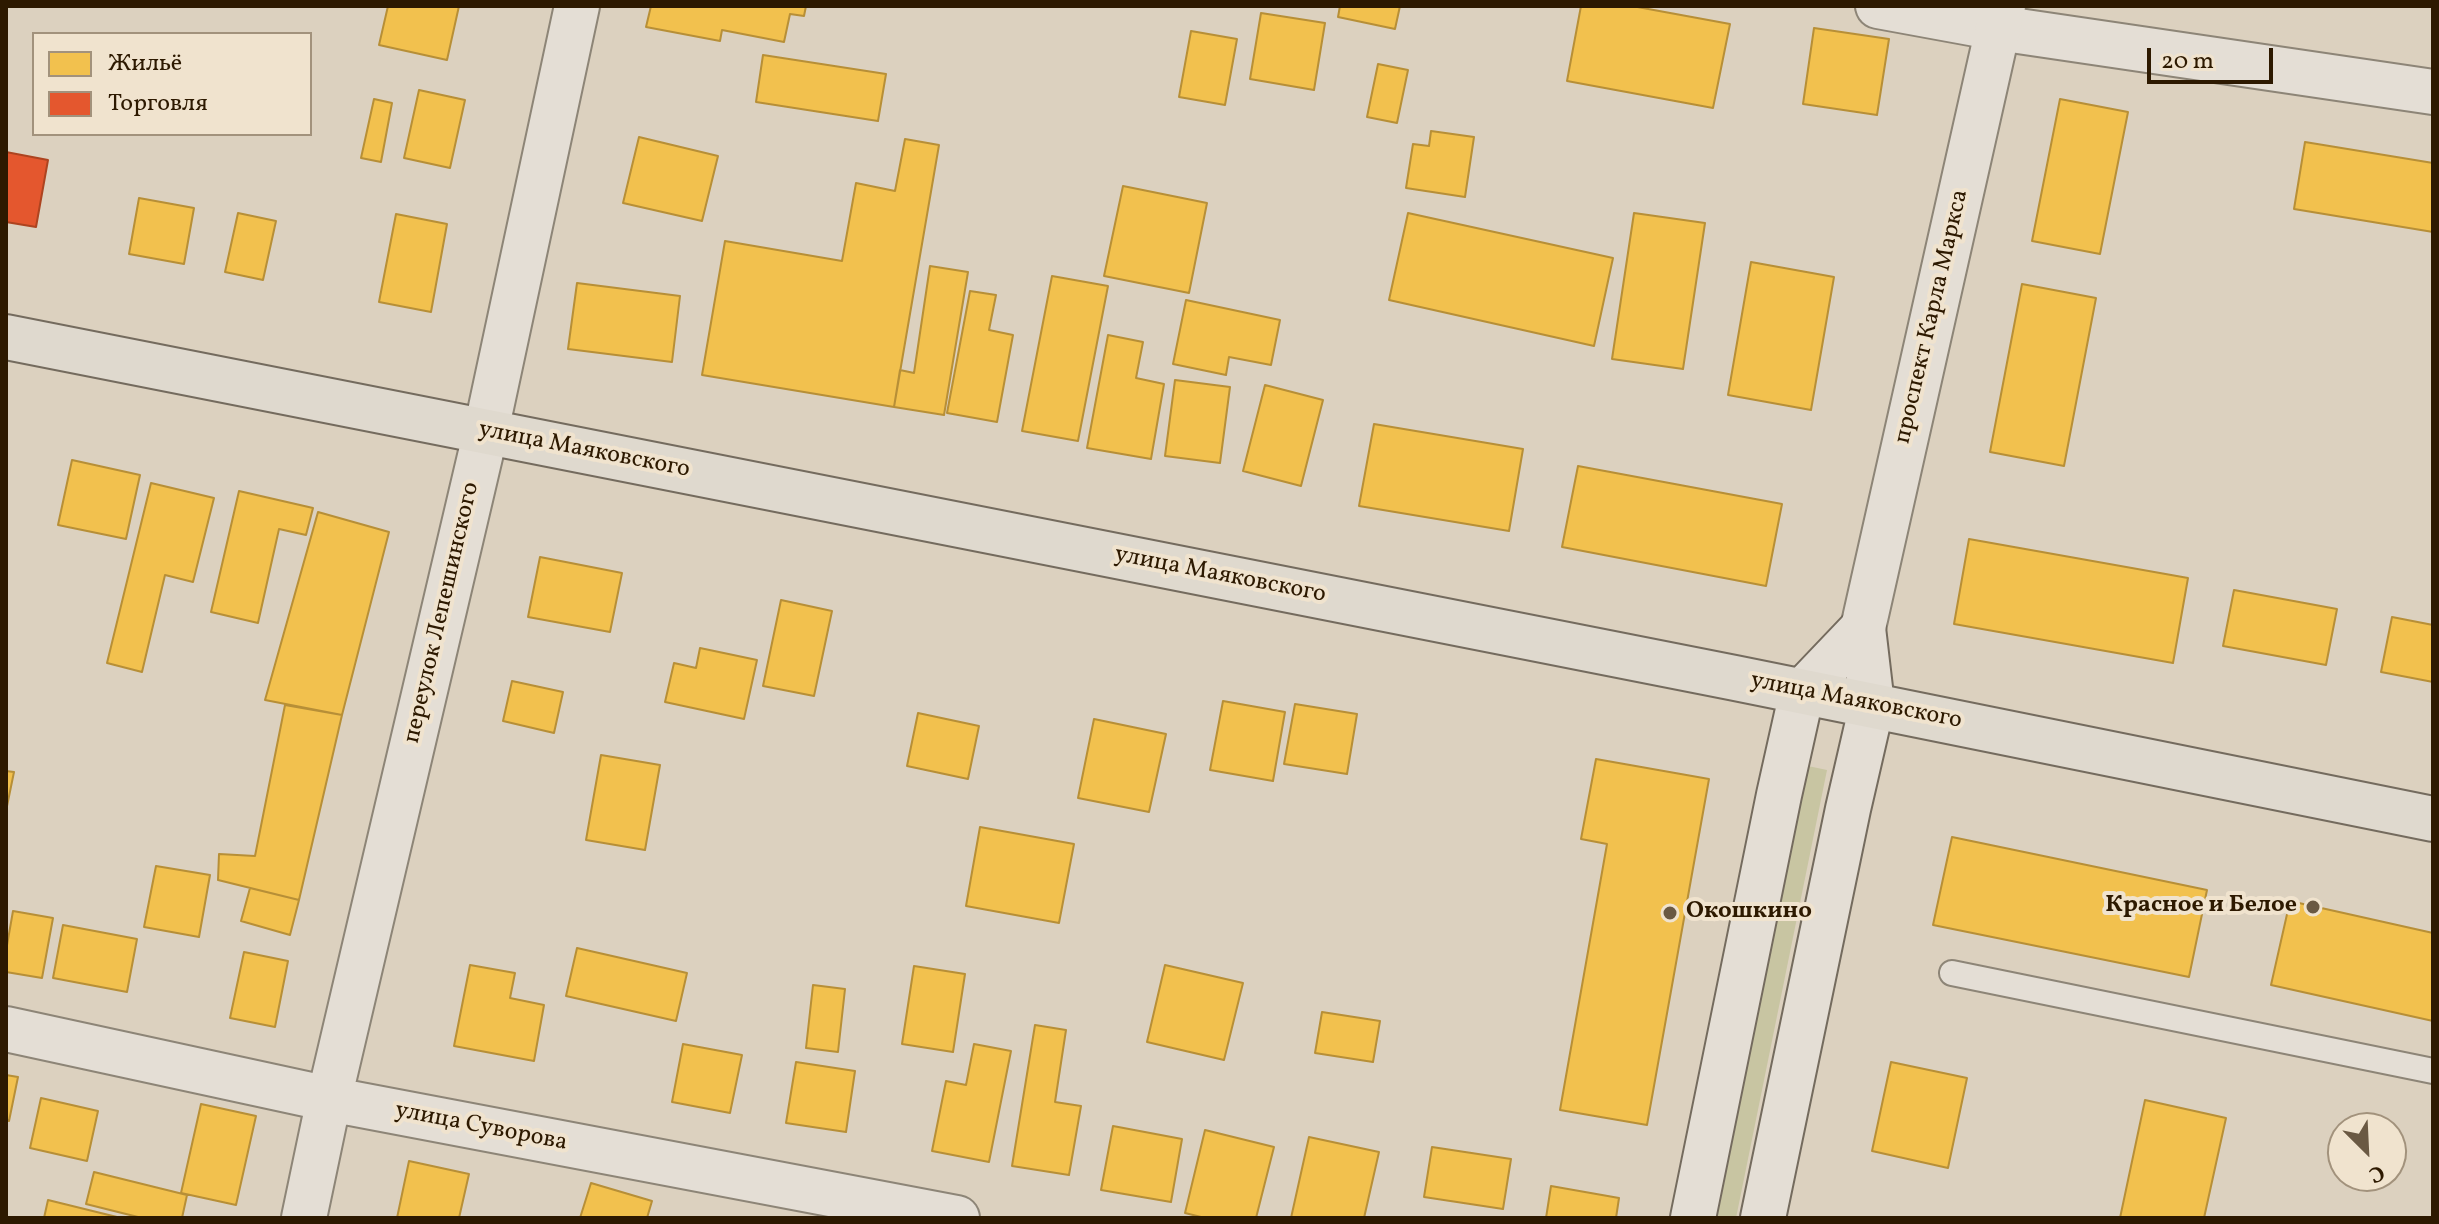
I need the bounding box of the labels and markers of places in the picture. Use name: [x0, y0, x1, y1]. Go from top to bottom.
place label: Красное и Белое: [2105, 893, 2297, 921]
marker: Красное и Белое: [2304, 898, 2322, 916]
place label: Окошкино: [1686, 899, 1812, 927]
marker: Окошкино: [1661, 904, 1679, 922]

